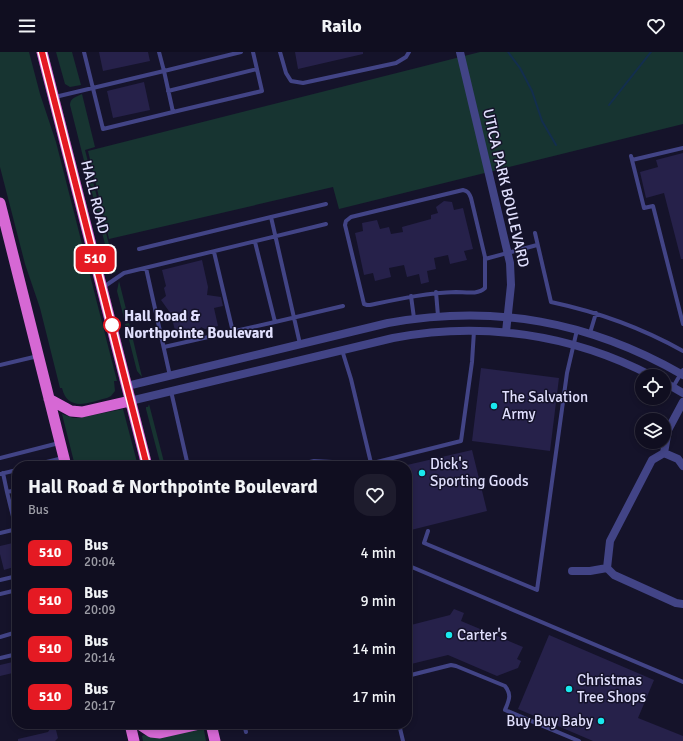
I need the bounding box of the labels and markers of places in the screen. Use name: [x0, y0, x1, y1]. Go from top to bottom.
place label: Hall Road & Northpointe Boulevard: [124, 307, 273, 342]
marker: Hall Road & Northpointe Boulevard: [103, 316, 121, 334]
place label: The Salvation Army: [502, 388, 588, 423]
marker: The Salvation Army: [489, 401, 499, 411]
place label: Dick's Sporting Goods: [430, 455, 529, 490]
marker: Dick's Sporting Goods: [417, 468, 427, 478]
place label: Carter's: [457, 626, 508, 644]
marker: Carter's: [444, 630, 454, 640]
place label: Christmas Tree Shops: [577, 671, 646, 706]
marker: Christmas Tree Shops: [564, 684, 574, 694]
place label: Buy Buy Baby: [506, 712, 593, 730]
marker: Buy Buy Baby: [596, 716, 606, 726]

